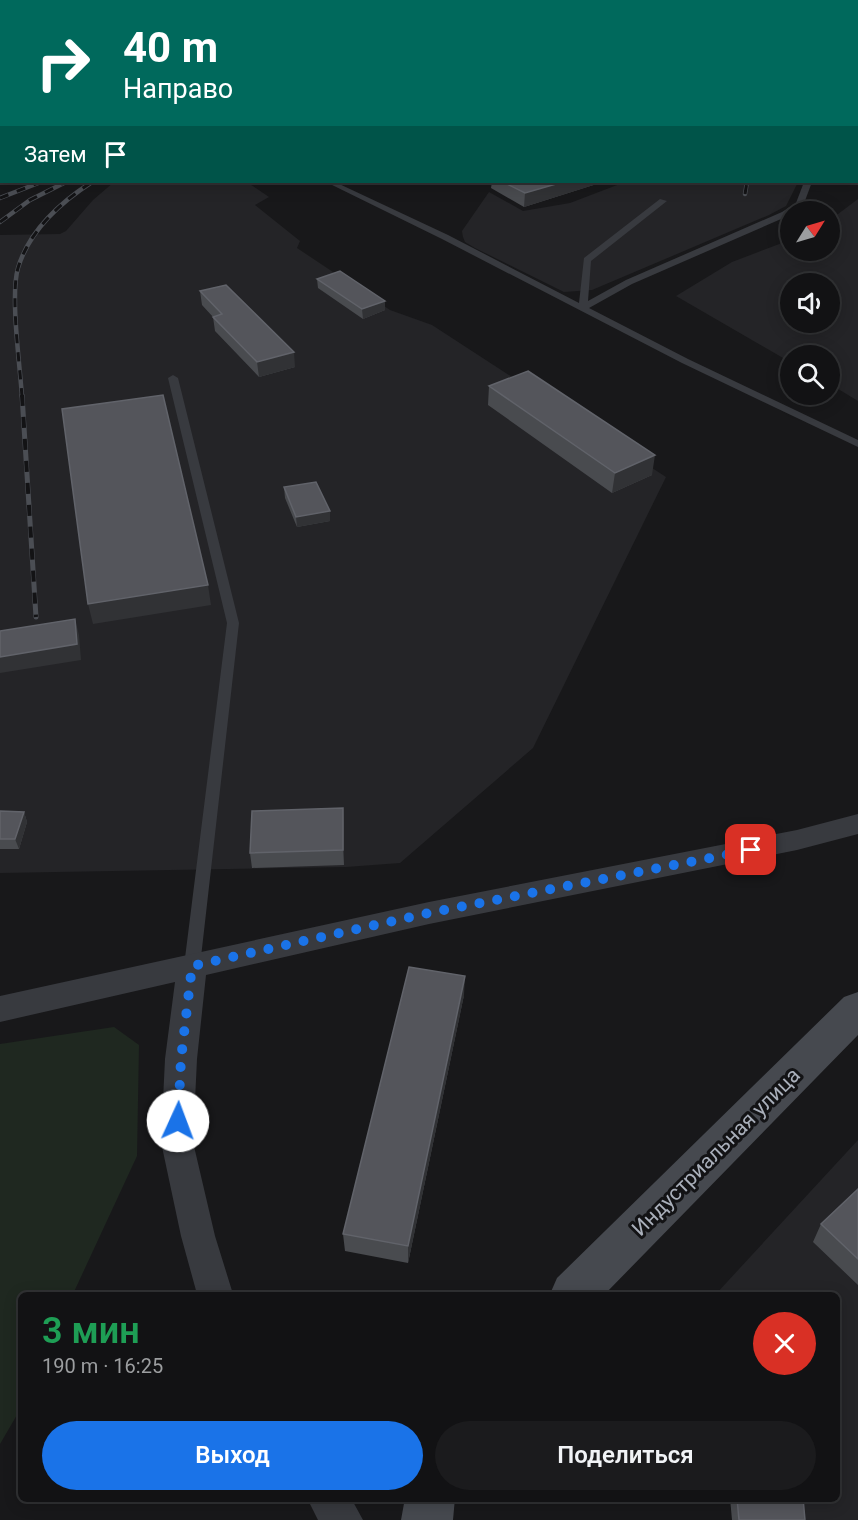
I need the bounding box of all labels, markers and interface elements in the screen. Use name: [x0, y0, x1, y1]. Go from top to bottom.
text: 40 m: [123, 23, 218, 72]
icon: right: [24, 24, 102, 102]
text: Направо: [123, 73, 233, 105]
icon: arrive: [99, 138, 132, 171]
text: Затем: [24, 142, 87, 167]
north arrow: [780, 201, 840, 261]
map controls: [780, 201, 840, 405]
button: sound: [780, 273, 840, 333]
button: search: [780, 345, 840, 405]
pin: [725, 824, 776, 875]
icon: arrive: [734, 833, 767, 866]
street label: Индустриальная улица: [627, 1063, 805, 1241]
position arrow: [146, 1089, 210, 1153]
text: 3 мин: [42, 1310, 140, 1352]
button: close: [753, 1312, 816, 1375]
text: 190 m · 16:25: [42, 1354, 163, 1378]
button: Выход: [42, 1421, 423, 1490]
button: Поделиться: [435, 1421, 816, 1490]

